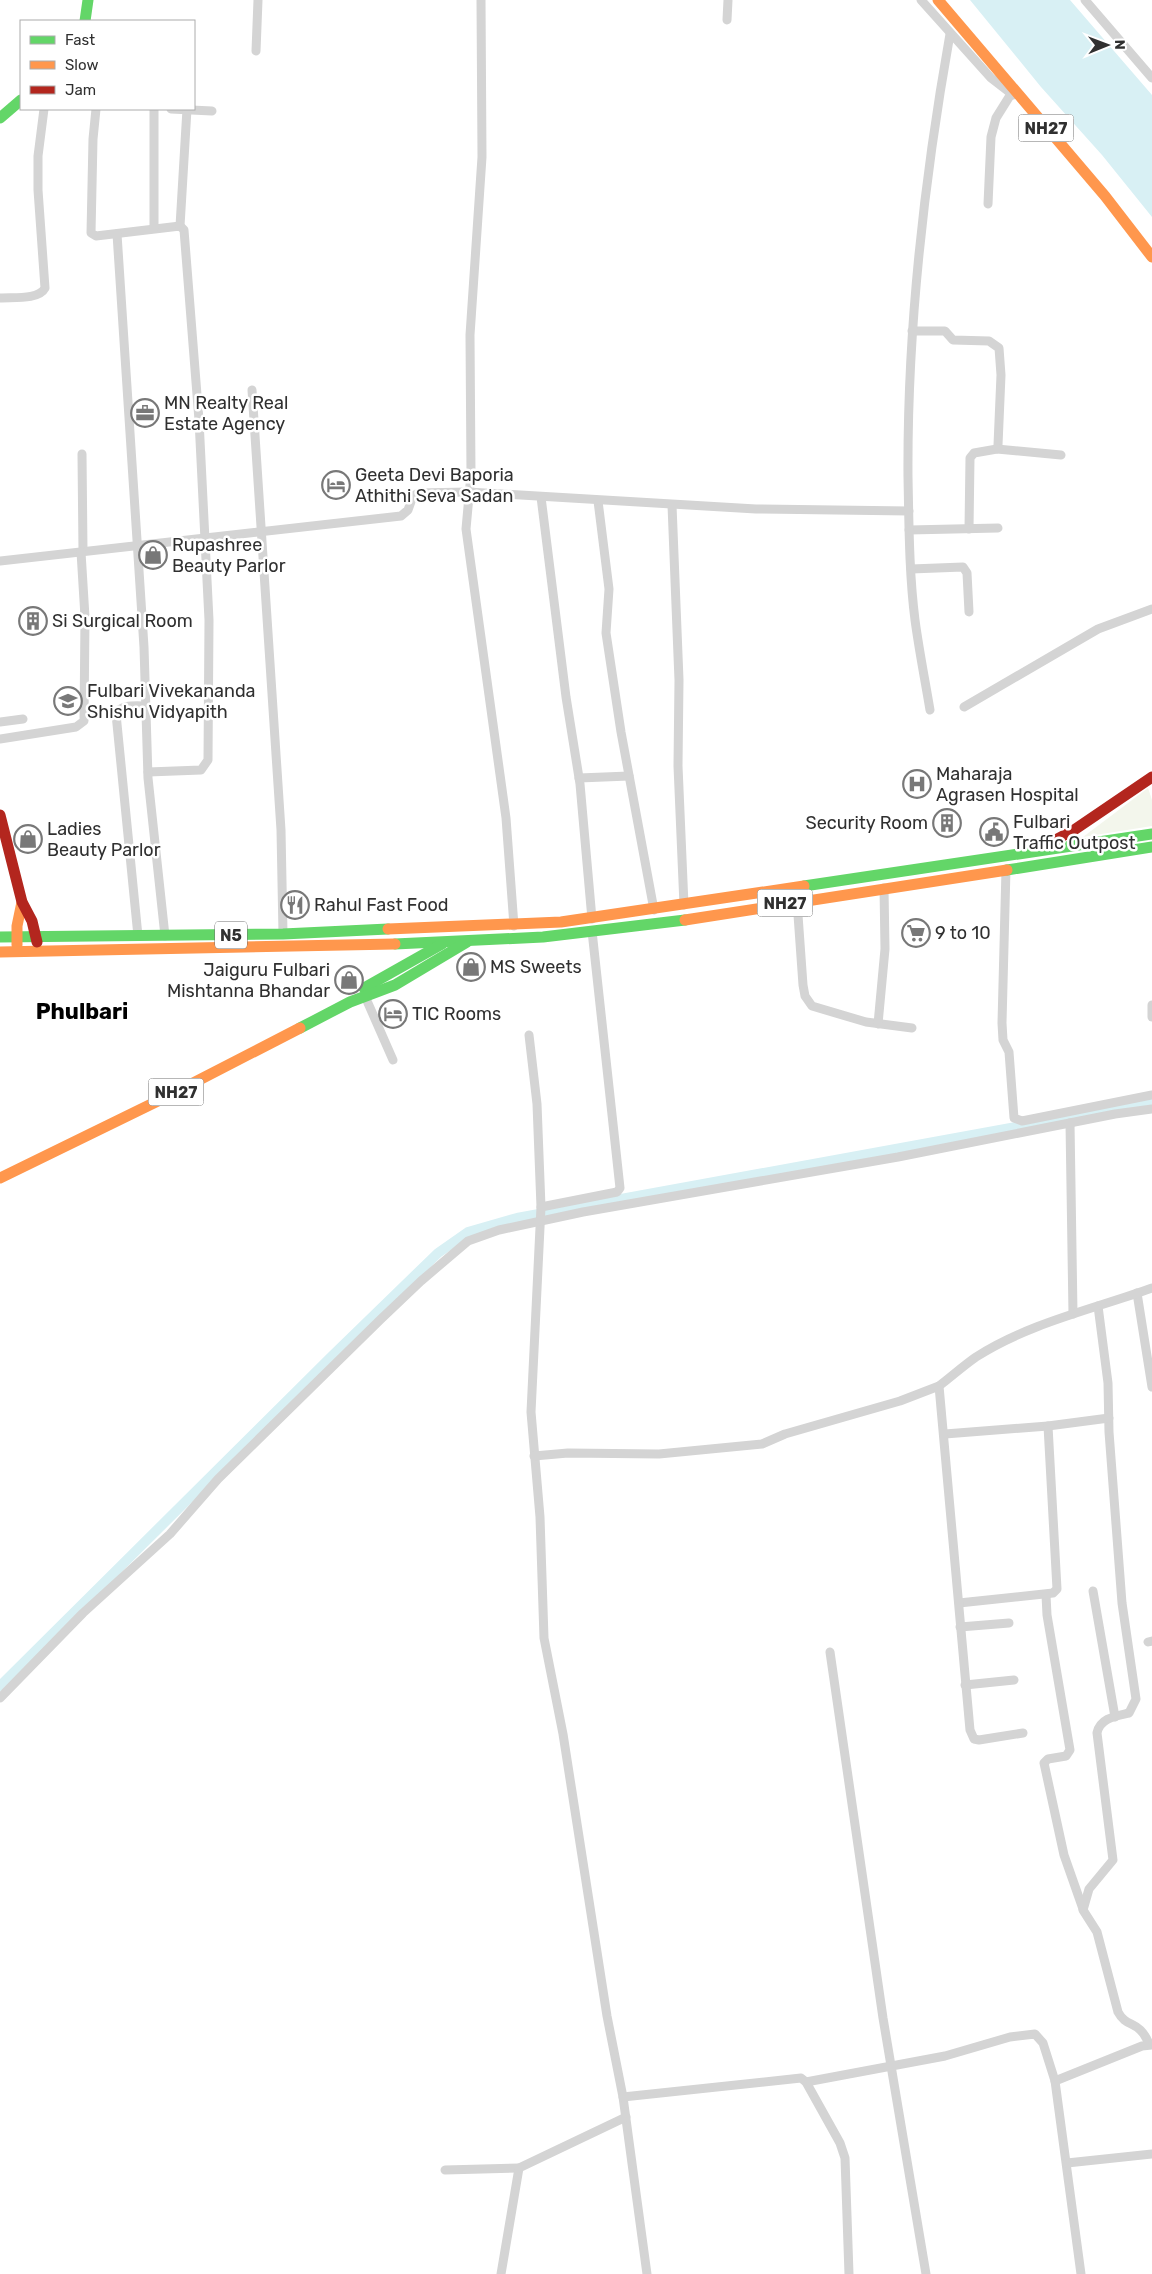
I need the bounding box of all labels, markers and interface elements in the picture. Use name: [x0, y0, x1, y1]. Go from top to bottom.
legend: [20, 20, 195, 110]
north arrow: [1082, 20, 1132, 70]
text: Fast: [65, 31, 95, 49]
text: N: [1111, 40, 1128, 50]
text: Slow: [65, 56, 98, 74]
text: Jam: [65, 81, 96, 99]
road number: NH27: [1018, 115, 1074, 142]
place label: MN Realty Real Estate Agency: [164, 392, 288, 435]
office icon: MN Realty Real Estate Agency: [130, 398, 160, 428]
place label: Geeta Devi Baporia Athithi Seva Sadan: [355, 464, 514, 507]
hotel icon: Geeta Devi Baporia Athithi Seva Sadan: [321, 470, 351, 500]
place label: Rupashree Beauty Parlor: [172, 534, 286, 577]
shop icon: Rupashree Beauty Parlor: [138, 540, 168, 570]
building icon: Si Surgical Room: [18, 606, 48, 636]
place label: Si Surgical Room: [52, 610, 193, 632]
place label: Fulbari Vivekananda Shishu Vidyapith: [87, 680, 256, 723]
school or university icon: Fulbari Vivekananda Shishu Vidyapith: [53, 686, 83, 716]
place label: Maharaja Agrasen Hospital: [936, 763, 1079, 806]
hospital icon: Maharaja Agrasen Hospital: [902, 769, 932, 799]
building icon: Security Room: [932, 808, 962, 838]
place label: Fulbari Traffic Outpost: [1013, 811, 1136, 854]
place label: Security Room: [806, 812, 928, 834]
public building icon: Fulbari Traffic Outpost: [979, 817, 1009, 847]
place label: Ladies Beauty Parlor: [47, 818, 161, 861]
shop icon: Ladies Beauty Parlor: [13, 824, 43, 854]
restaurant icon: Rahul Fast Food: [280, 890, 310, 920]
road number: NH27: [758, 890, 812, 916]
place label: Rahul Fast Food: [314, 894, 449, 916]
supermarket icon: 9 to 10: [901, 918, 931, 948]
road number: N5: [215, 922, 247, 948]
place label: 9 to 10: [935, 922, 991, 944]
shop icon: MS Sweets: [456, 952, 486, 982]
place label: MS Sweets: [490, 956, 582, 978]
place label: Jaiguru Fulbari Mishtanna Bhandar: [167, 959, 330, 1002]
shop icon: Jaiguru Fulbari Mishtanna Bhandar: [334, 965, 364, 995]
district label: Phulbari: [36, 998, 128, 1025]
hotel icon: TIC Rooms: [378, 999, 408, 1029]
place label: TIC Rooms: [412, 1003, 501, 1025]
road number: NH27: [148, 1078, 204, 1106]

